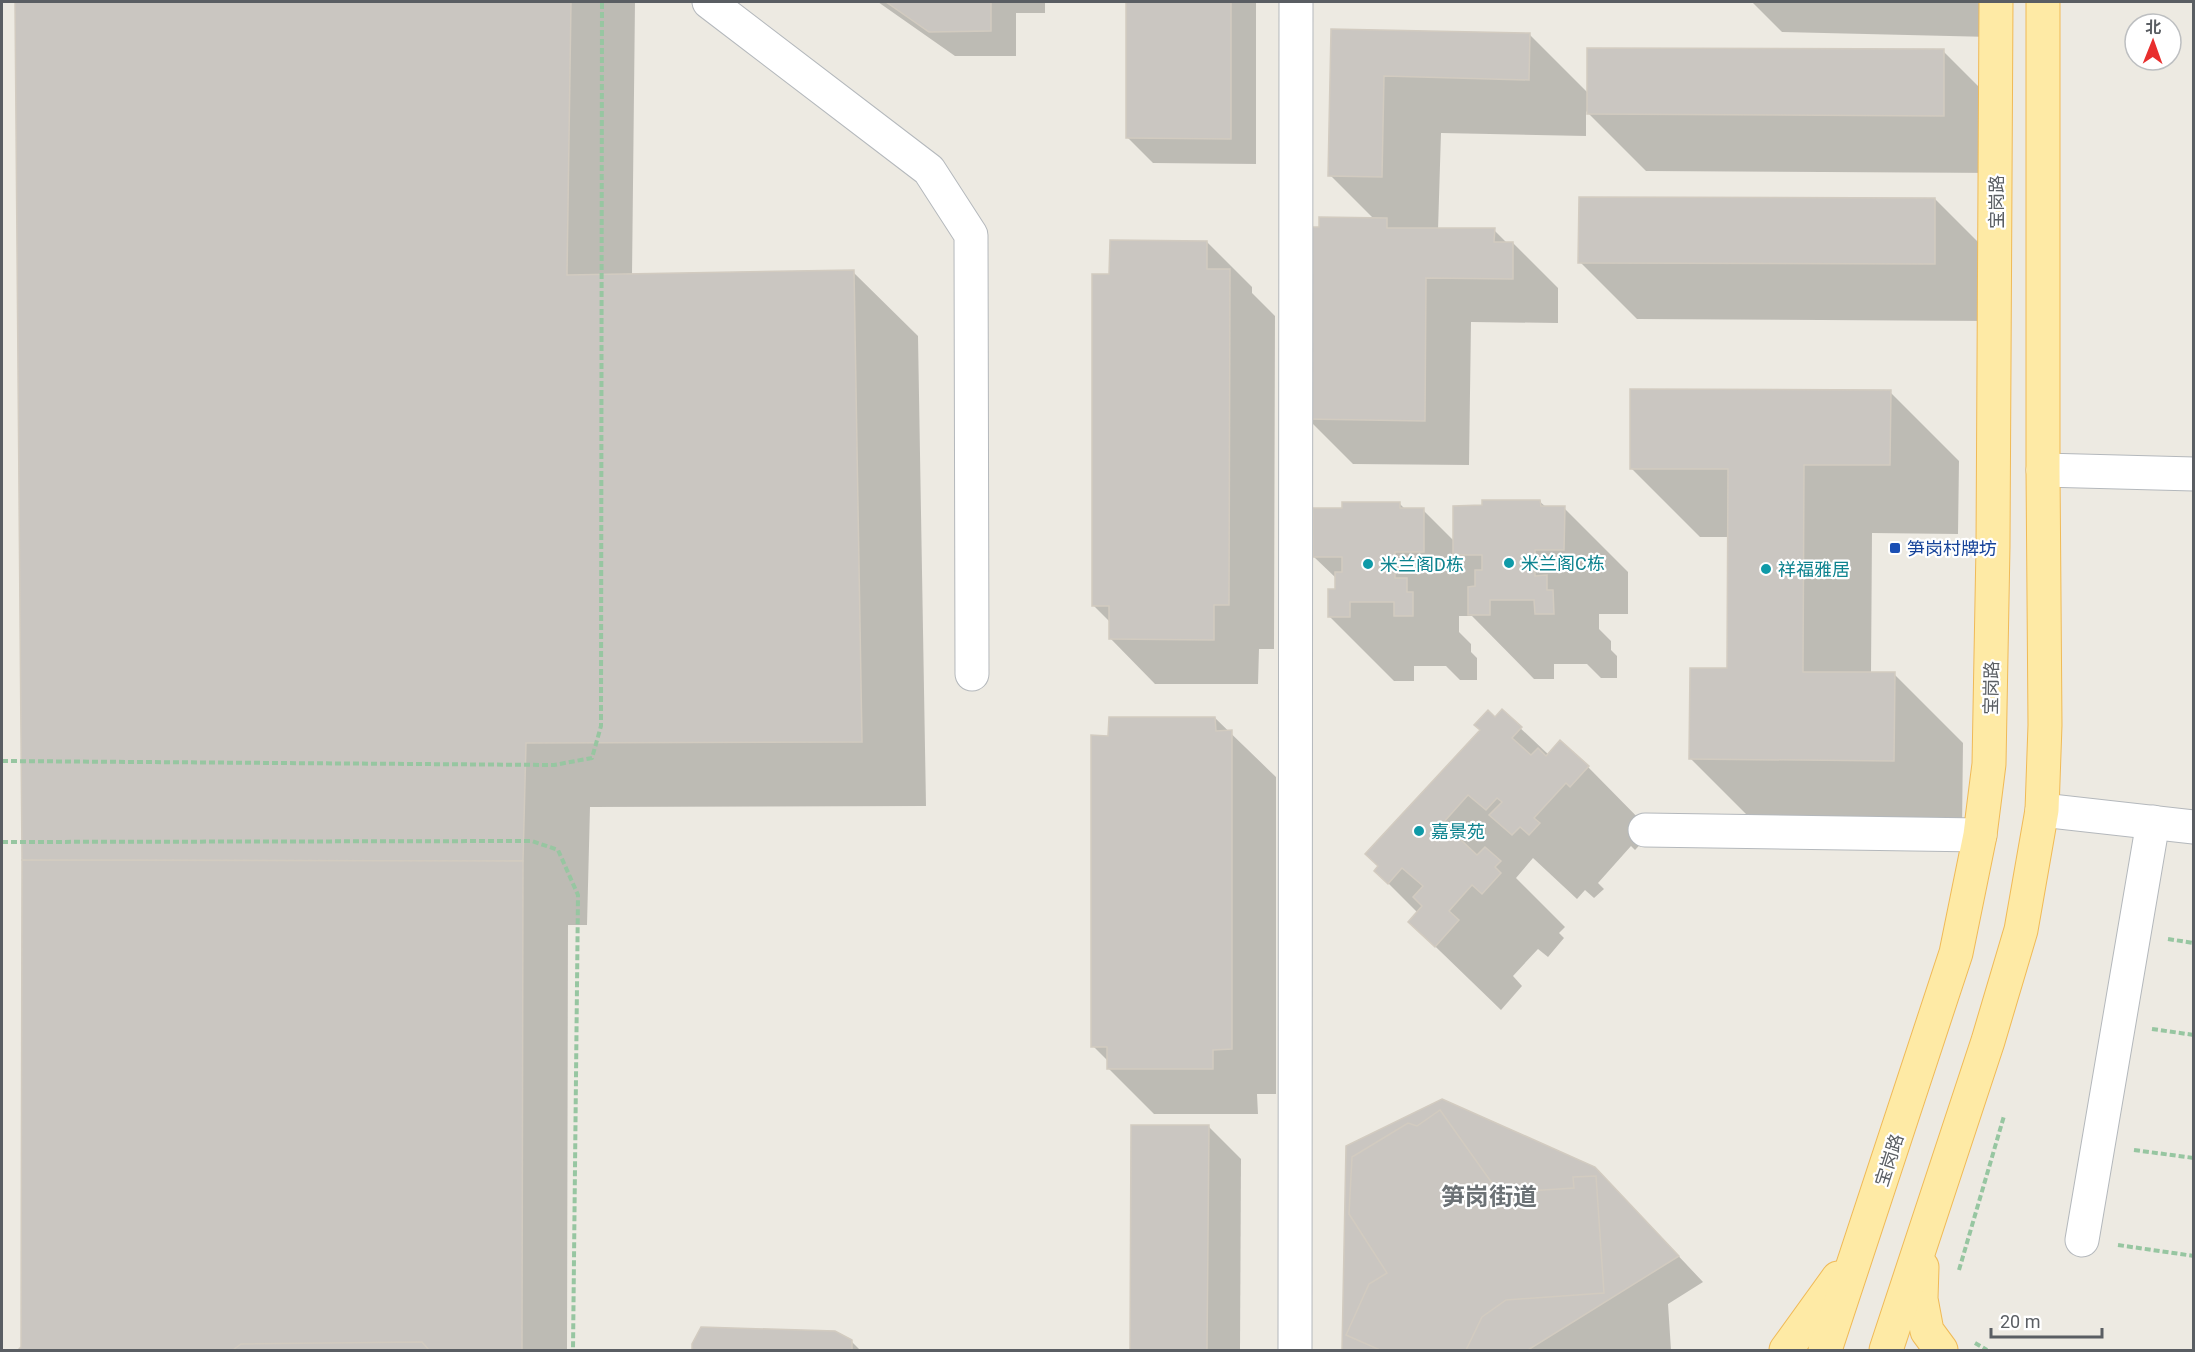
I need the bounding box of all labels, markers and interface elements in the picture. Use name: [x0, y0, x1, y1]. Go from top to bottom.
north arrow: [2123, 12, 2183, 72]
text: 北: [2145, 18, 2161, 37]
street label: 宝岗路: [1986, 175, 2007, 229]
place label: 笋岗村牌坊: [1907, 538, 1997, 559]
marker: 笋岗村牌坊: [1888, 541, 1902, 555]
place label: 米兰阁C栋: [1521, 553, 1605, 574]
place label: 米兰阁D栋: [1380, 554, 1464, 575]
marker: 米兰阁C栋: [1502, 556, 1516, 570]
marker: 米兰阁D栋: [1361, 557, 1375, 571]
place label: 祥福雅居: [1778, 559, 1850, 580]
marker: 祥福雅居: [1759, 562, 1773, 576]
street label: 宝岗路: [1980, 661, 2002, 715]
place label: 嘉景苑: [1431, 821, 1485, 842]
marker: 嘉景苑: [1412, 824, 1426, 838]
street label: 宝岗路: [1871, 1131, 1907, 1189]
district label: 笋岗街道: [1441, 1183, 1537, 1211]
scale bar: [1991, 1301, 2102, 1339]
text: 20 m: [2000, 1311, 2040, 1332]

